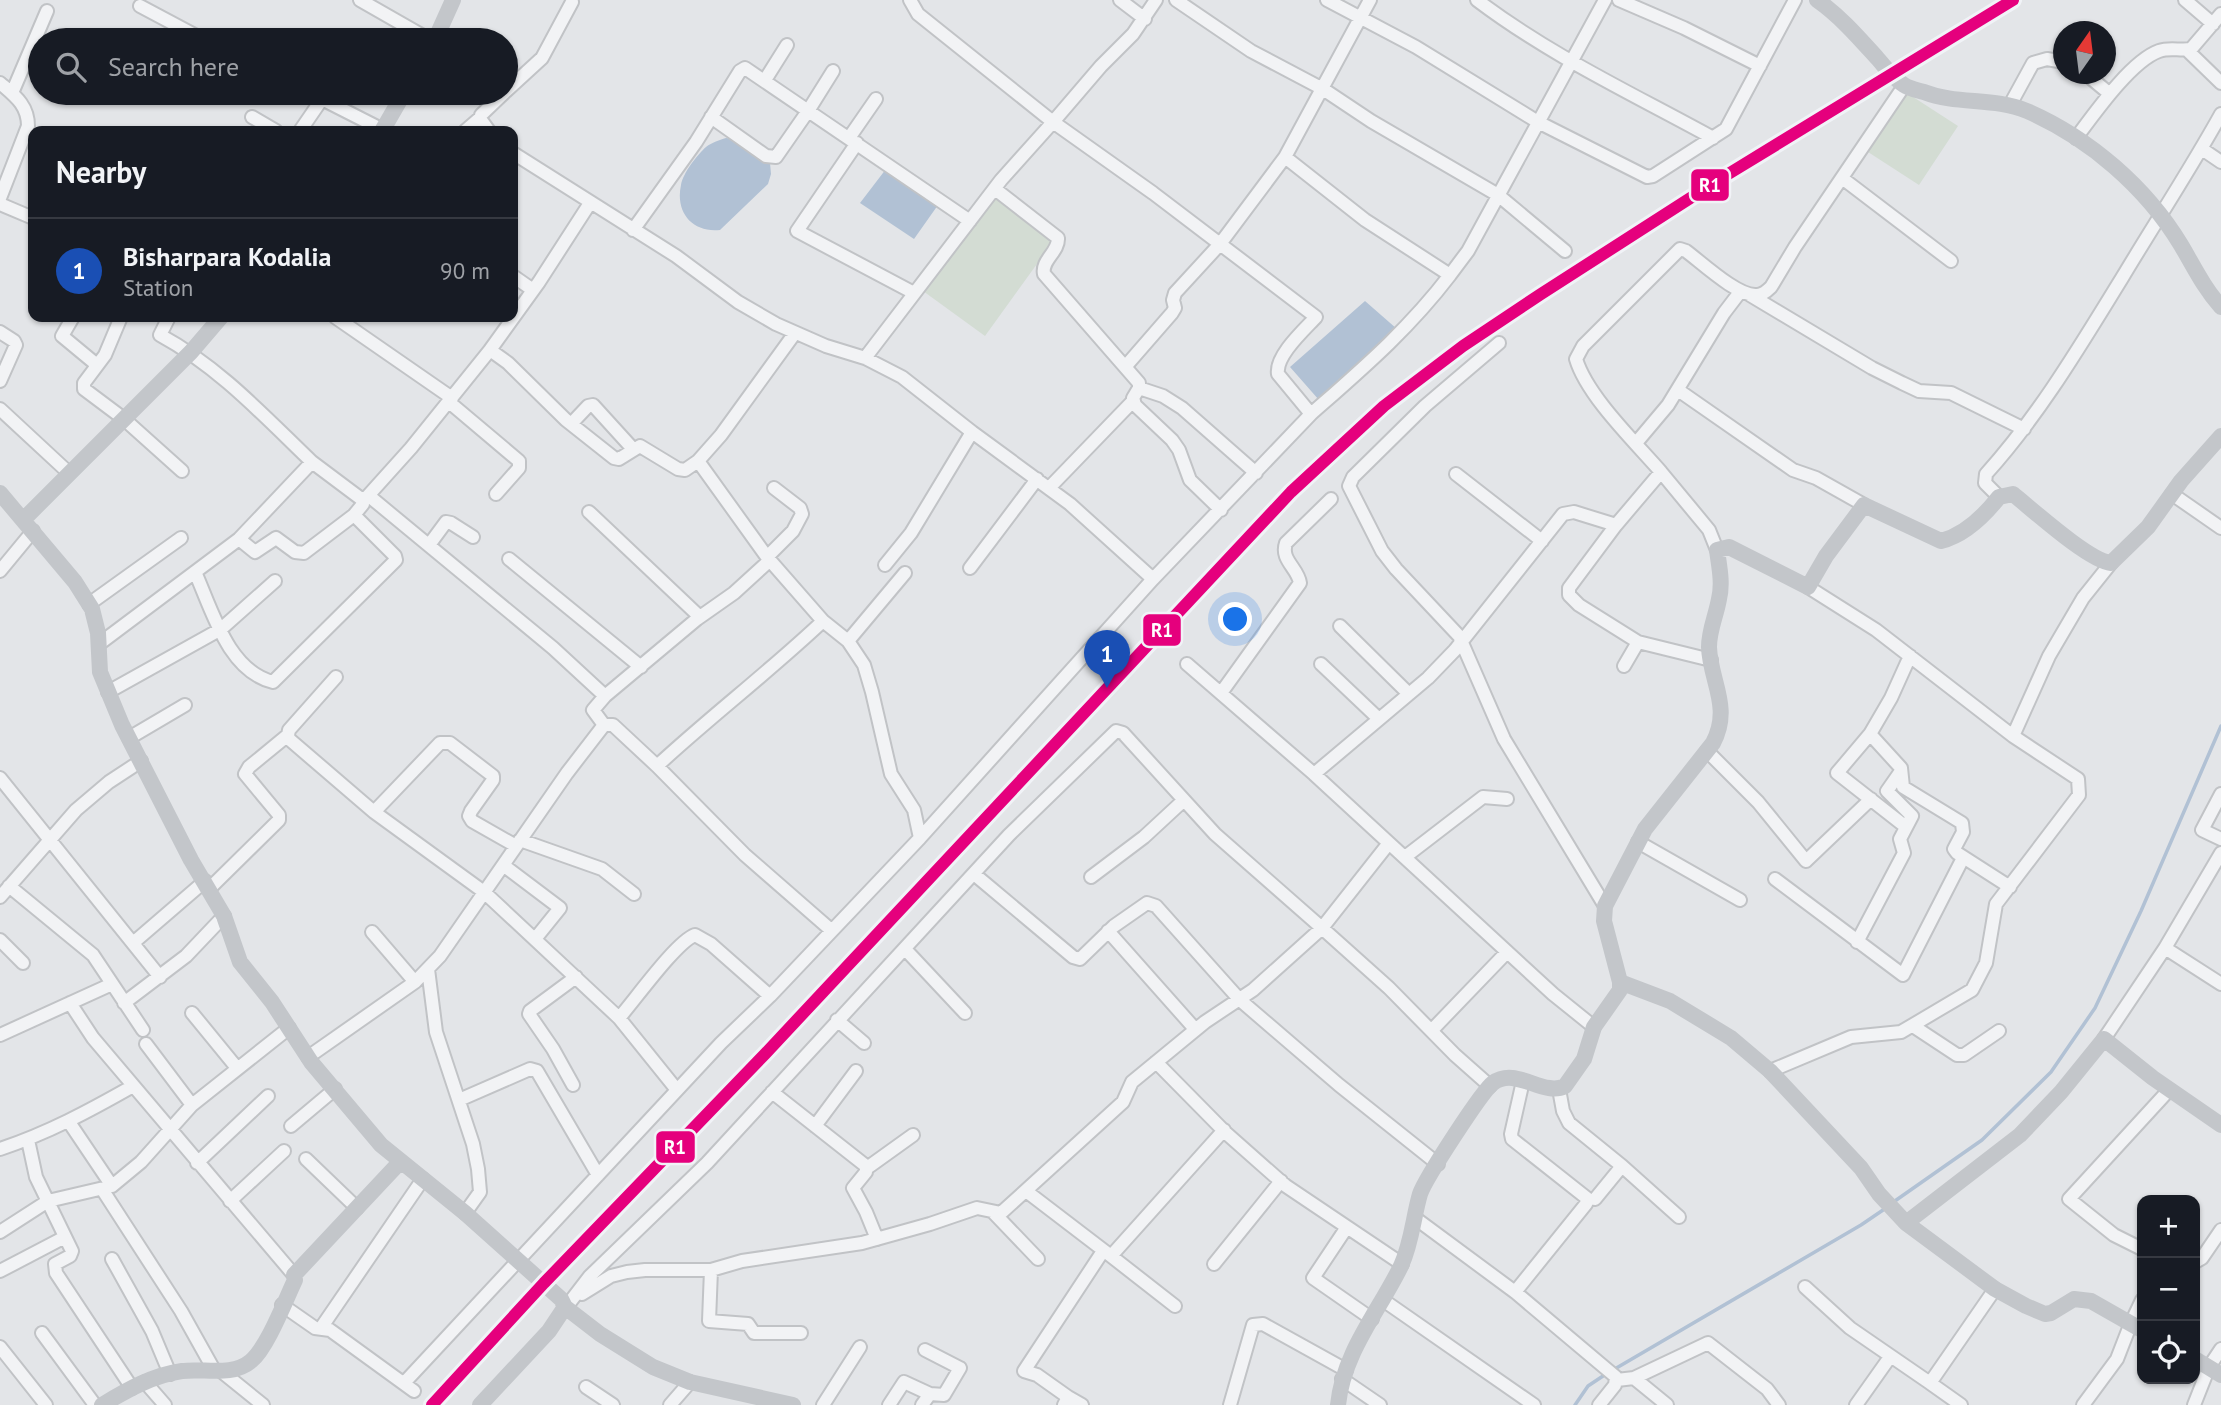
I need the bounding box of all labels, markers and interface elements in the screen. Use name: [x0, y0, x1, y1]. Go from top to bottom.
north arrow: [2053, 21, 2116, 84]
search box: [28, 28, 518, 105]
icon: search: [52, 48, 90, 86]
text: Search here: [108, 50, 239, 83]
text: Nearby: [56, 152, 146, 191]
line badge: R1: [1690, 168, 1730, 202]
text: R1: [1699, 173, 1721, 197]
text: Bisharpara Kodalia: [123, 240, 331, 273]
text: 1: [72, 256, 86, 285]
text: 90 m: [440, 256, 490, 285]
text: Station: [123, 273, 193, 302]
your location: [1218, 602, 1252, 636]
line badge: R1: [1142, 613, 1182, 647]
text: R1: [1151, 618, 1173, 642]
pin: 1: [1084, 630, 1130, 688]
line badge: R1: [655, 1130, 696, 1164]
text: R1: [664, 1135, 686, 1159]
map controls: [2137, 1195, 2200, 1384]
button: +: [2137, 1195, 2200, 1258]
button: −: [2137, 1258, 2200, 1321]
button: locate: [2137, 1321, 2200, 1384]

